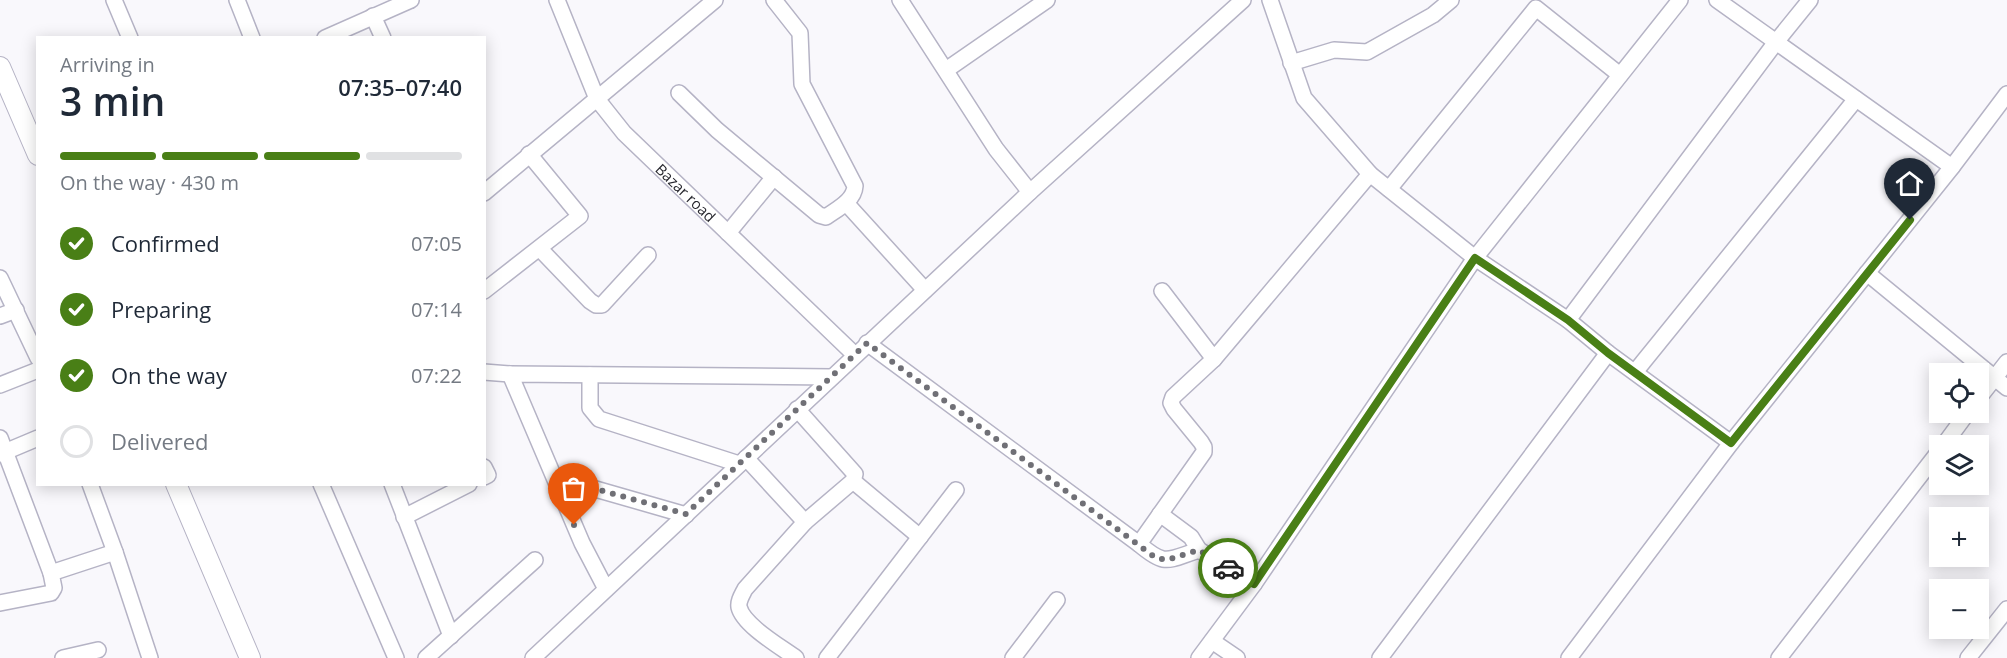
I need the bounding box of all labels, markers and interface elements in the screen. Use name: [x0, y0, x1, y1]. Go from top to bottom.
text: Arriving in: [60, 51, 155, 78]
text: 07:35–07:40: [338, 72, 462, 102]
text: 3 min: [60, 74, 165, 127]
pin: [1884, 158, 1935, 220]
street label: Bazar road: [651, 159, 720, 226]
icon: home: [1893, 167, 1926, 200]
text: On the way · 430 m: [60, 169, 239, 196]
icon: check: [60, 227, 93, 260]
text: Confirmed: [111, 228, 220, 258]
text: 07:05: [411, 230, 462, 257]
icon: check: [60, 293, 93, 326]
text: Preparing: [111, 294, 211, 324]
text: 07:14: [411, 296, 462, 323]
icon: check: [60, 359, 93, 392]
text: On the way: [111, 360, 227, 390]
text: 07:22: [411, 362, 462, 389]
map controls: [1929, 363, 1989, 639]
button: locate: [1929, 363, 1989, 423]
text: Delivered: [111, 426, 209, 456]
button: layers: [1929, 435, 1989, 495]
pin: [548, 463, 599, 525]
icon: bag: [557, 472, 590, 505]
button: +: [1929, 507, 1989, 567]
courier: [1198, 538, 1258, 598]
icon: car: [1212, 552, 1245, 585]
button: −: [1929, 579, 1989, 639]

